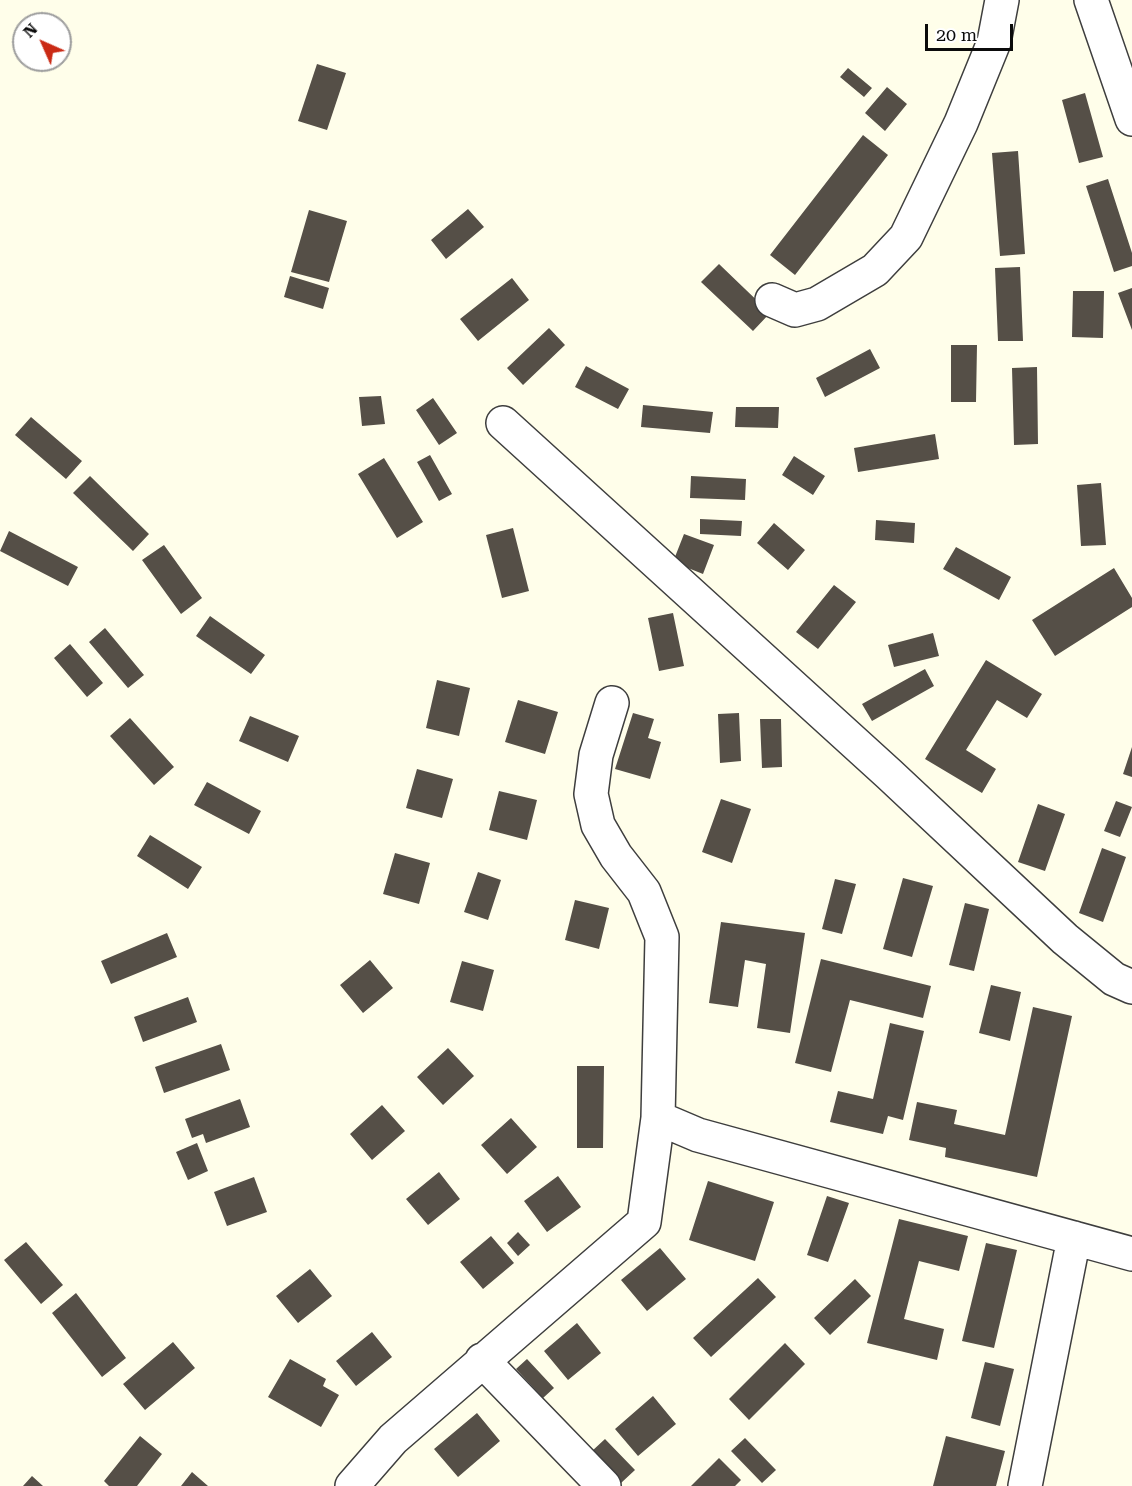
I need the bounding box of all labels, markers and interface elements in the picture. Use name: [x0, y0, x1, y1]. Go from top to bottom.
north arrow: [12, 12, 72, 72]
scale bar: [928, 12, 1016, 50]
text: N: [19, 19, 41, 41]
text: 20 m: [936, 24, 977, 45]

